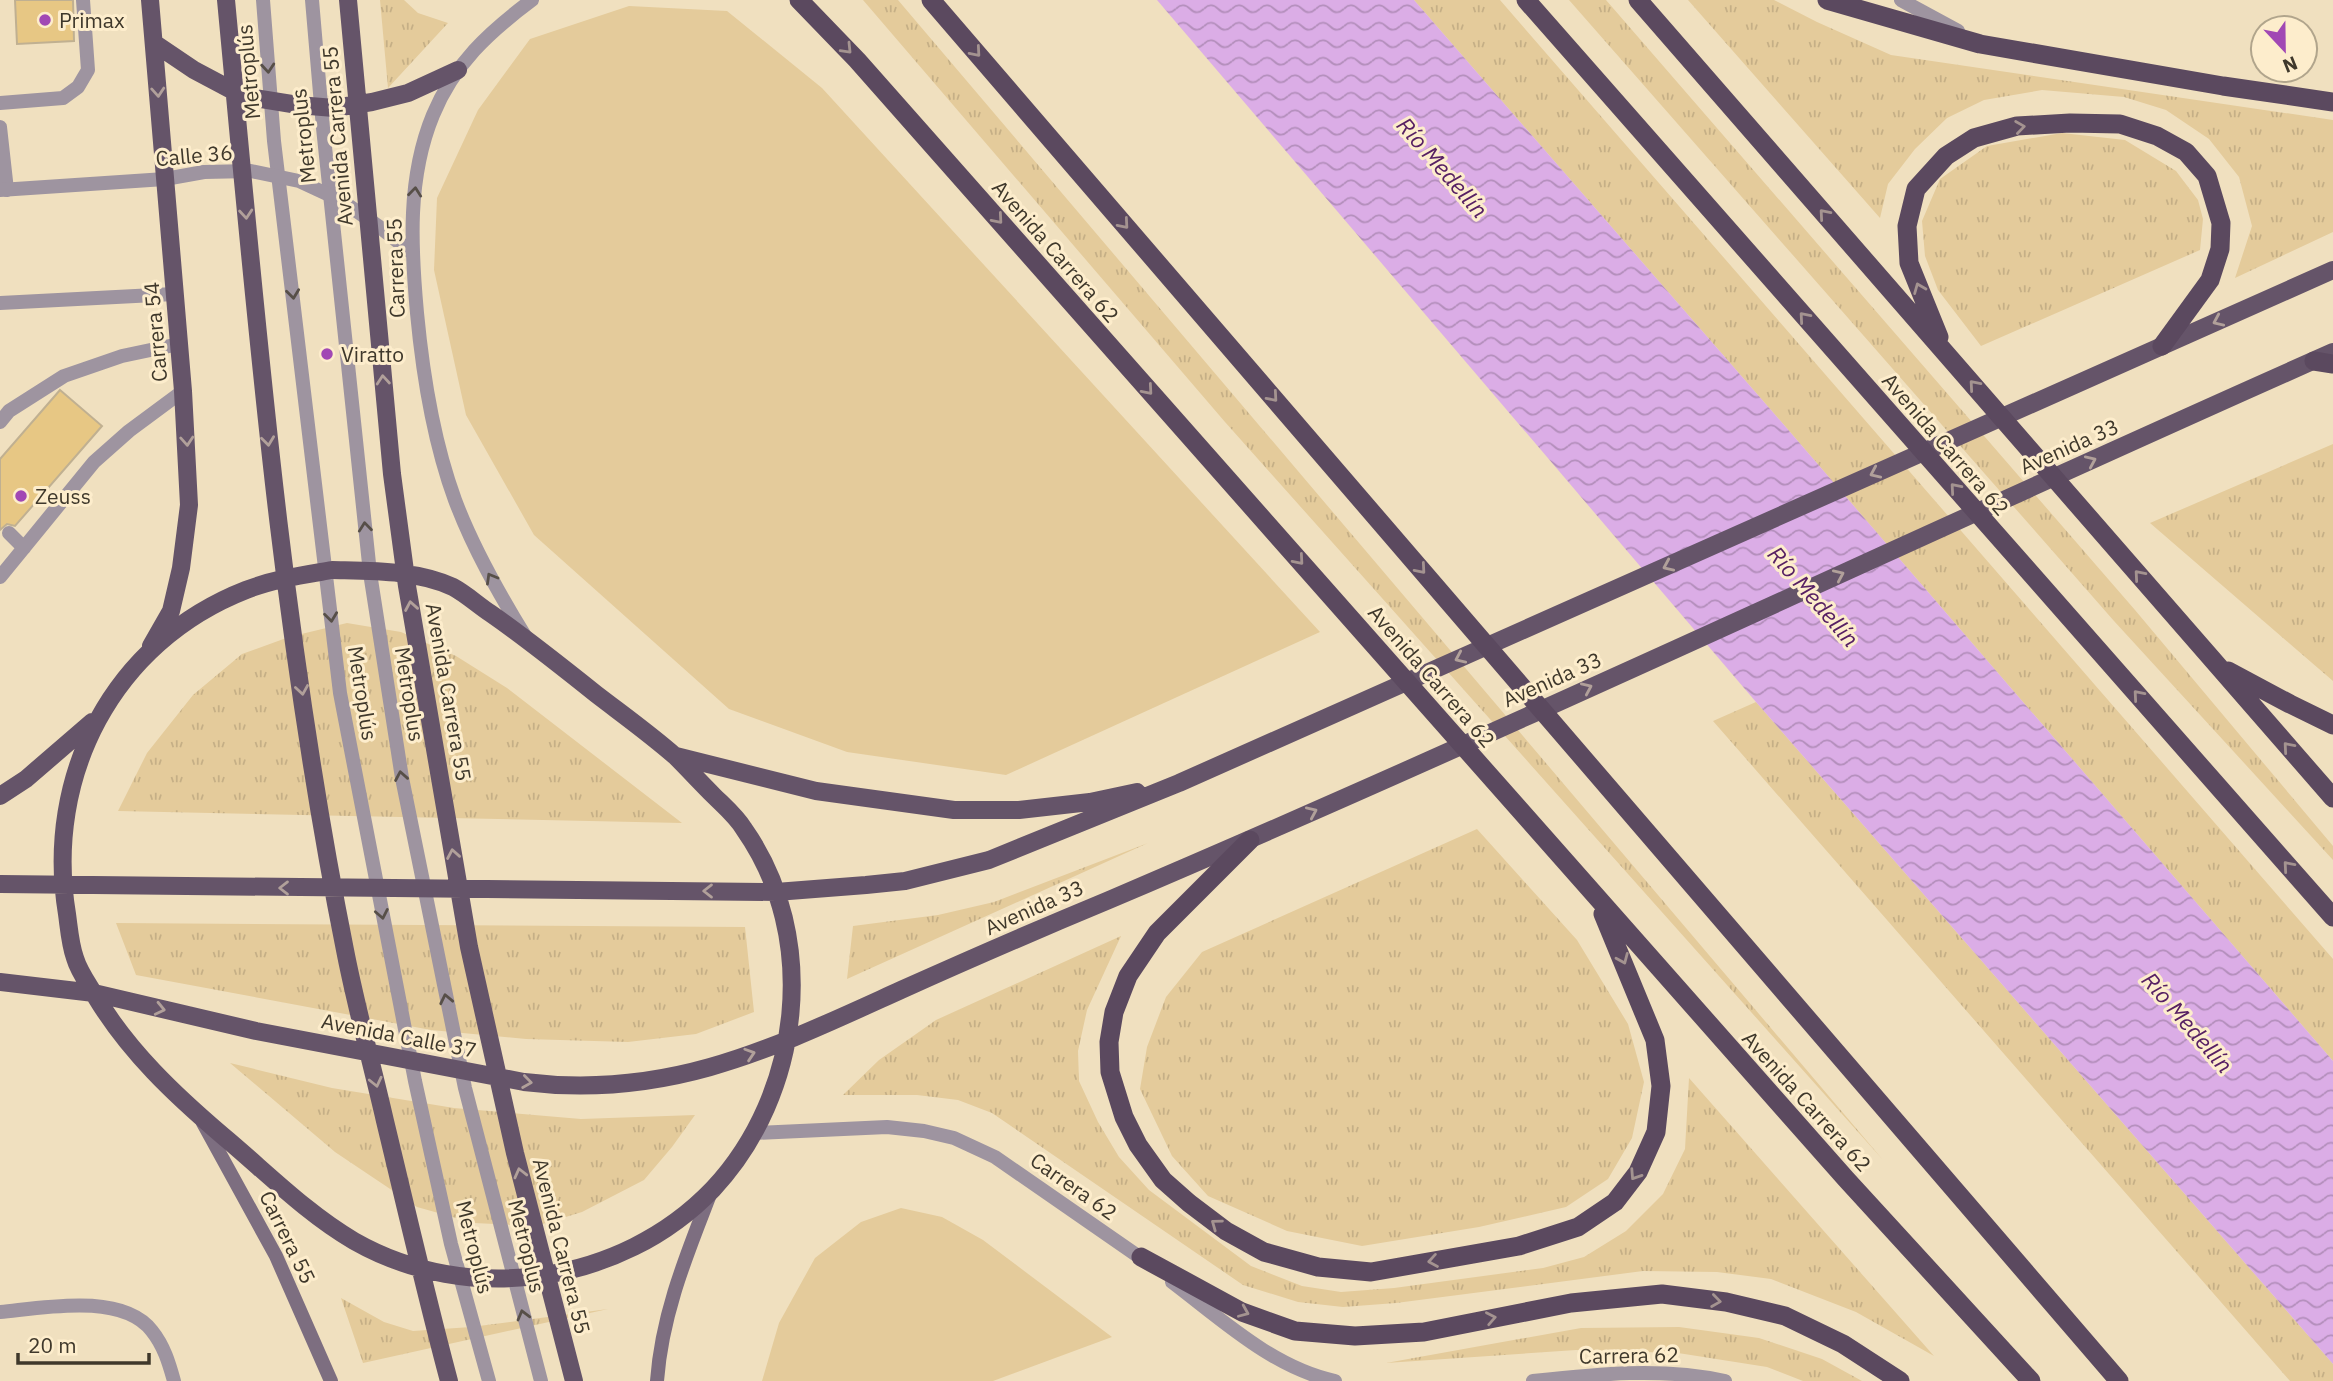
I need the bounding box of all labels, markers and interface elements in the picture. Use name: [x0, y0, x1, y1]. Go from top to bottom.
place label: Primax: [59, 6, 125, 34]
marker: Primax: [37, 12, 53, 28]
north arrow: [2249, 14, 2319, 84]
street label: Metroplús: [230, 23, 266, 121]
one-way arrow: [838, 41, 851, 54]
one-way arrow: [968, 43, 980, 56]
street label: Avenida Carrera 55: [315, 45, 359, 227]
text: N: [2279, 51, 2301, 78]
one-way arrow: [260, 63, 275, 74]
one-way arrow: [150, 87, 165, 98]
street label: Metroplus: [284, 87, 322, 185]
water label: Río Medellín: [1391, 110, 1495, 224]
one-way arrow: [2014, 119, 2026, 134]
street label: Calle 36: [154, 138, 234, 172]
street label: Avenida Carrera 62: [986, 174, 1126, 328]
one-way arrow: [407, 186, 422, 197]
one-way arrow: [238, 209, 253, 220]
one-way arrow: [1820, 209, 1832, 222]
one-way arrow: [990, 211, 1002, 224]
one-way arrow: [1116, 216, 1128, 229]
street label: Carrera 55: [379, 217, 411, 319]
street label: Carrera 54: [137, 281, 173, 383]
one-way arrow: [1914, 283, 1928, 295]
one-way arrow: [285, 288, 300, 300]
one-way arrow: [1800, 313, 1812, 326]
one-way arrow: [2212, 313, 2225, 327]
place label: Viratto: [341, 340, 404, 368]
marker: Viratto: [319, 346, 335, 362]
street label: Avenida Carrera 62: [1876, 367, 2016, 521]
one-way arrow: [376, 374, 391, 385]
one-way arrow: [1969, 380, 1982, 393]
one-way arrow: [1140, 381, 1152, 394]
one-way arrow: [1265, 388, 1277, 401]
street label: Avenida 33: [2015, 412, 2123, 480]
one-way arrow: [260, 435, 275, 447]
one-way arrow: [179, 436, 194, 447]
one-way arrow: [2084, 455, 2096, 469]
one-way arrow: [1870, 465, 1883, 479]
place label: Zeuss: [35, 482, 91, 510]
one-way arrow: [1951, 483, 1963, 496]
marker: Zeuss: [13, 488, 29, 504]
one-way arrow: [358, 521, 373, 532]
water label: Río Medellín: [1762, 539, 1866, 653]
one-way arrow: [1291, 552, 1303, 565]
one-way arrow: [1662, 558, 1675, 572]
one-way arrow: [1413, 561, 1425, 574]
one-way arrow: [1832, 569, 1844, 583]
one-way arrow: [2135, 571, 2147, 584]
one-way arrow: [486, 573, 499, 586]
street label: Avenida Carrera 62: [1362, 599, 1502, 753]
one-way arrow: [404, 600, 419, 612]
street label: Avenida Carrera 55: [420, 601, 478, 783]
one-way arrow: [323, 612, 338, 623]
street label: Metroplús: [342, 644, 384, 742]
street label: Metroplus: [389, 645, 431, 743]
street label: Avenida 33: [1498, 645, 1606, 713]
one-way arrow: [1455, 650, 1467, 664]
one-way arrow: [1580, 682, 1592, 696]
one-way arrow: [294, 684, 309, 696]
one-way arrow: [2133, 691, 2146, 704]
one-way arrow: [2284, 742, 2296, 755]
one-way arrow: [394, 770, 409, 782]
one-way arrow: [1305, 806, 1318, 820]
one-way arrow: [446, 848, 461, 860]
one-way arrow: [2284, 861, 2296, 874]
street label: Avenida 33: [980, 873, 1088, 941]
one-way arrow: [278, 880, 289, 895]
one-way arrow: [702, 883, 712, 899]
one-way arrow: [373, 908, 388, 920]
one-way arrow: [1615, 952, 1629, 965]
water label: Río Medellín: [2136, 965, 2240, 1079]
one-way arrow: [440, 993, 455, 1005]
one-way arrow: [154, 1000, 166, 1015]
street label: Avenida Calle 37: [319, 1006, 479, 1064]
street label: Avenida Carrera 62: [1736, 1025, 1878, 1177]
one-way arrow: [744, 1048, 756, 1062]
one-way arrow: [521, 1074, 533, 1089]
one-way arrow: [368, 1076, 382, 1088]
street label: Carrera 62: [1025, 1146, 1123, 1226]
street label: Avenida Carrera 55: [527, 1155, 597, 1337]
one-way arrow: [514, 1167, 528, 1179]
one-way arrow: [1630, 1167, 1643, 1180]
street label: Carrera 55: [253, 1186, 323, 1288]
street label: Metroplus: [502, 1196, 552, 1296]
street label: Metroplús: [450, 1197, 500, 1297]
one-way arrow: [1212, 1220, 1224, 1232]
one-way arrow: [1427, 1253, 1439, 1268]
one-way arrow: [1710, 1294, 1722, 1309]
one-way arrow: [1237, 1304, 1250, 1318]
one-way arrow: [517, 1309, 531, 1321]
one-way arrow: [1485, 1312, 1497, 1327]
scale bar: [18, 1322, 149, 1366]
text: 20 m: [28, 1331, 77, 1359]
street label: Carrera 62: [1579, 1340, 1679, 1370]

